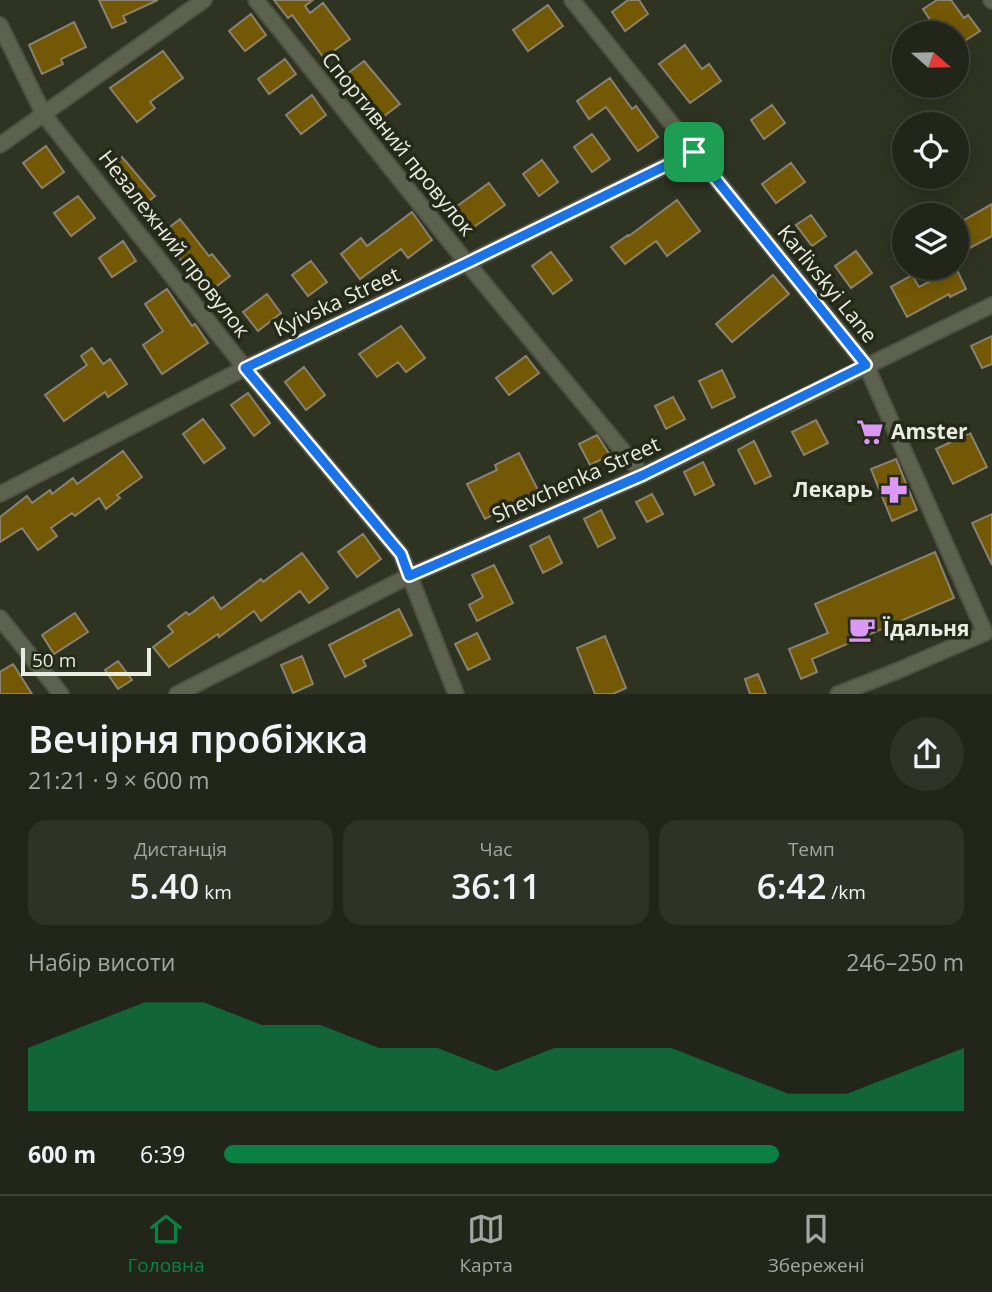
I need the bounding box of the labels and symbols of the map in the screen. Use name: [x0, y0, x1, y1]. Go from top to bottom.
north arrow: [892, 21, 970, 98]
street label: Спортивний провулок: [316, 46, 482, 241]
pin: [664, 122, 724, 182]
street label: Незалежний провулок: [93, 144, 257, 343]
street label: Karlіvskyi Lane: [772, 219, 884, 348]
street label: Kyivska Street: [269, 260, 404, 343]
supermarket icon: Amster: [855, 417, 885, 447]
place label: Amster: [891, 417, 968, 445]
street label: Shevchenka Street: [487, 429, 664, 529]
place label: Лекарь: [793, 475, 873, 503]
pharmacy icon: Лекарь: [879, 475, 909, 505]
cafe icon: Їдальня: [847, 614, 877, 644]
place label: Їдальня: [882, 614, 969, 642]
scale bar: [21, 645, 150, 676]

